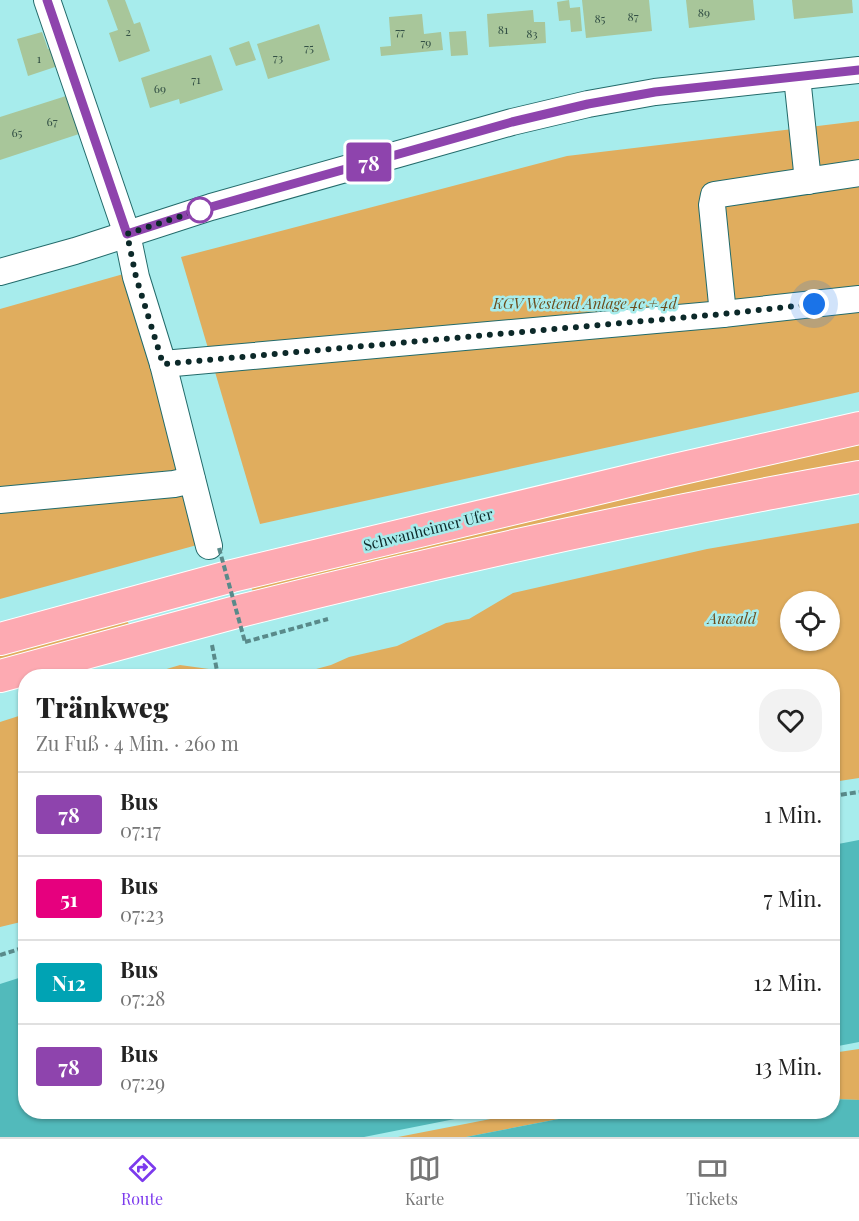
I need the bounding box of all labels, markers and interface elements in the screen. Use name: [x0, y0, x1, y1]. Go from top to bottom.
house number: 89: [698, 4, 710, 20]
house number: 87: [627, 8, 639, 24]
house number: 85: [594, 10, 606, 26]
house number: 81: [498, 21, 509, 37]
house number: 2: [125, 23, 131, 39]
house number: 77: [395, 23, 405, 39]
house number: 83: [526, 25, 538, 41]
house number: 79: [421, 34, 431, 50]
house number: 75: [304, 39, 314, 55]
house number: 73: [273, 49, 283, 65]
house number: 1: [37, 50, 42, 66]
house number: 71: [191, 71, 201, 87]
house number: 69: [154, 80, 166, 96]
house number: 67: [46, 113, 58, 129]
house number: 65: [11, 124, 23, 140]
line badge: 78: [342, 142, 396, 182]
text: 78: [358, 148, 380, 176]
unlabelled marker: [187, 197, 213, 223]
your location: [799, 289, 829, 319]
park label: KGV Westend Anlage 4c + 4d: [492, 293, 678, 313]
street label: Schwanheimer Ufer: [361, 503, 495, 555]
map controls: [780, 591, 840, 651]
button: locate: [780, 591, 840, 651]
park label: Auwald: [706, 608, 757, 628]
text: Tränkweg: [36, 688, 169, 725]
button: heart: [759, 689, 822, 752]
text: Zu Fuß · 4 Min. · 260 m: [36, 729, 239, 756]
text: Bus: [120, 786, 158, 816]
text: 1 Min.: [764, 799, 822, 829]
text: 78: [58, 800, 80, 828]
text: 07:17: [120, 816, 161, 843]
text: Bus: [120, 870, 158, 900]
text: 7 Min.: [764, 883, 822, 913]
text: 51: [60, 884, 78, 912]
text: 07:23: [120, 900, 164, 927]
text: Bus: [120, 954, 158, 984]
text: 12 Min.: [754, 967, 822, 997]
text: N12: [52, 968, 86, 996]
text: 07:28: [120, 984, 165, 1011]
text: Bus: [120, 1038, 158, 1068]
text: 13 Min.: [755, 1051, 822, 1081]
text: 78: [58, 1052, 80, 1080]
text: 07:29: [120, 1068, 165, 1095]
tab: Route: [121, 1152, 163, 1209]
tab: Karte: [405, 1152, 444, 1209]
tab: Tickets: [686, 1152, 738, 1209]

